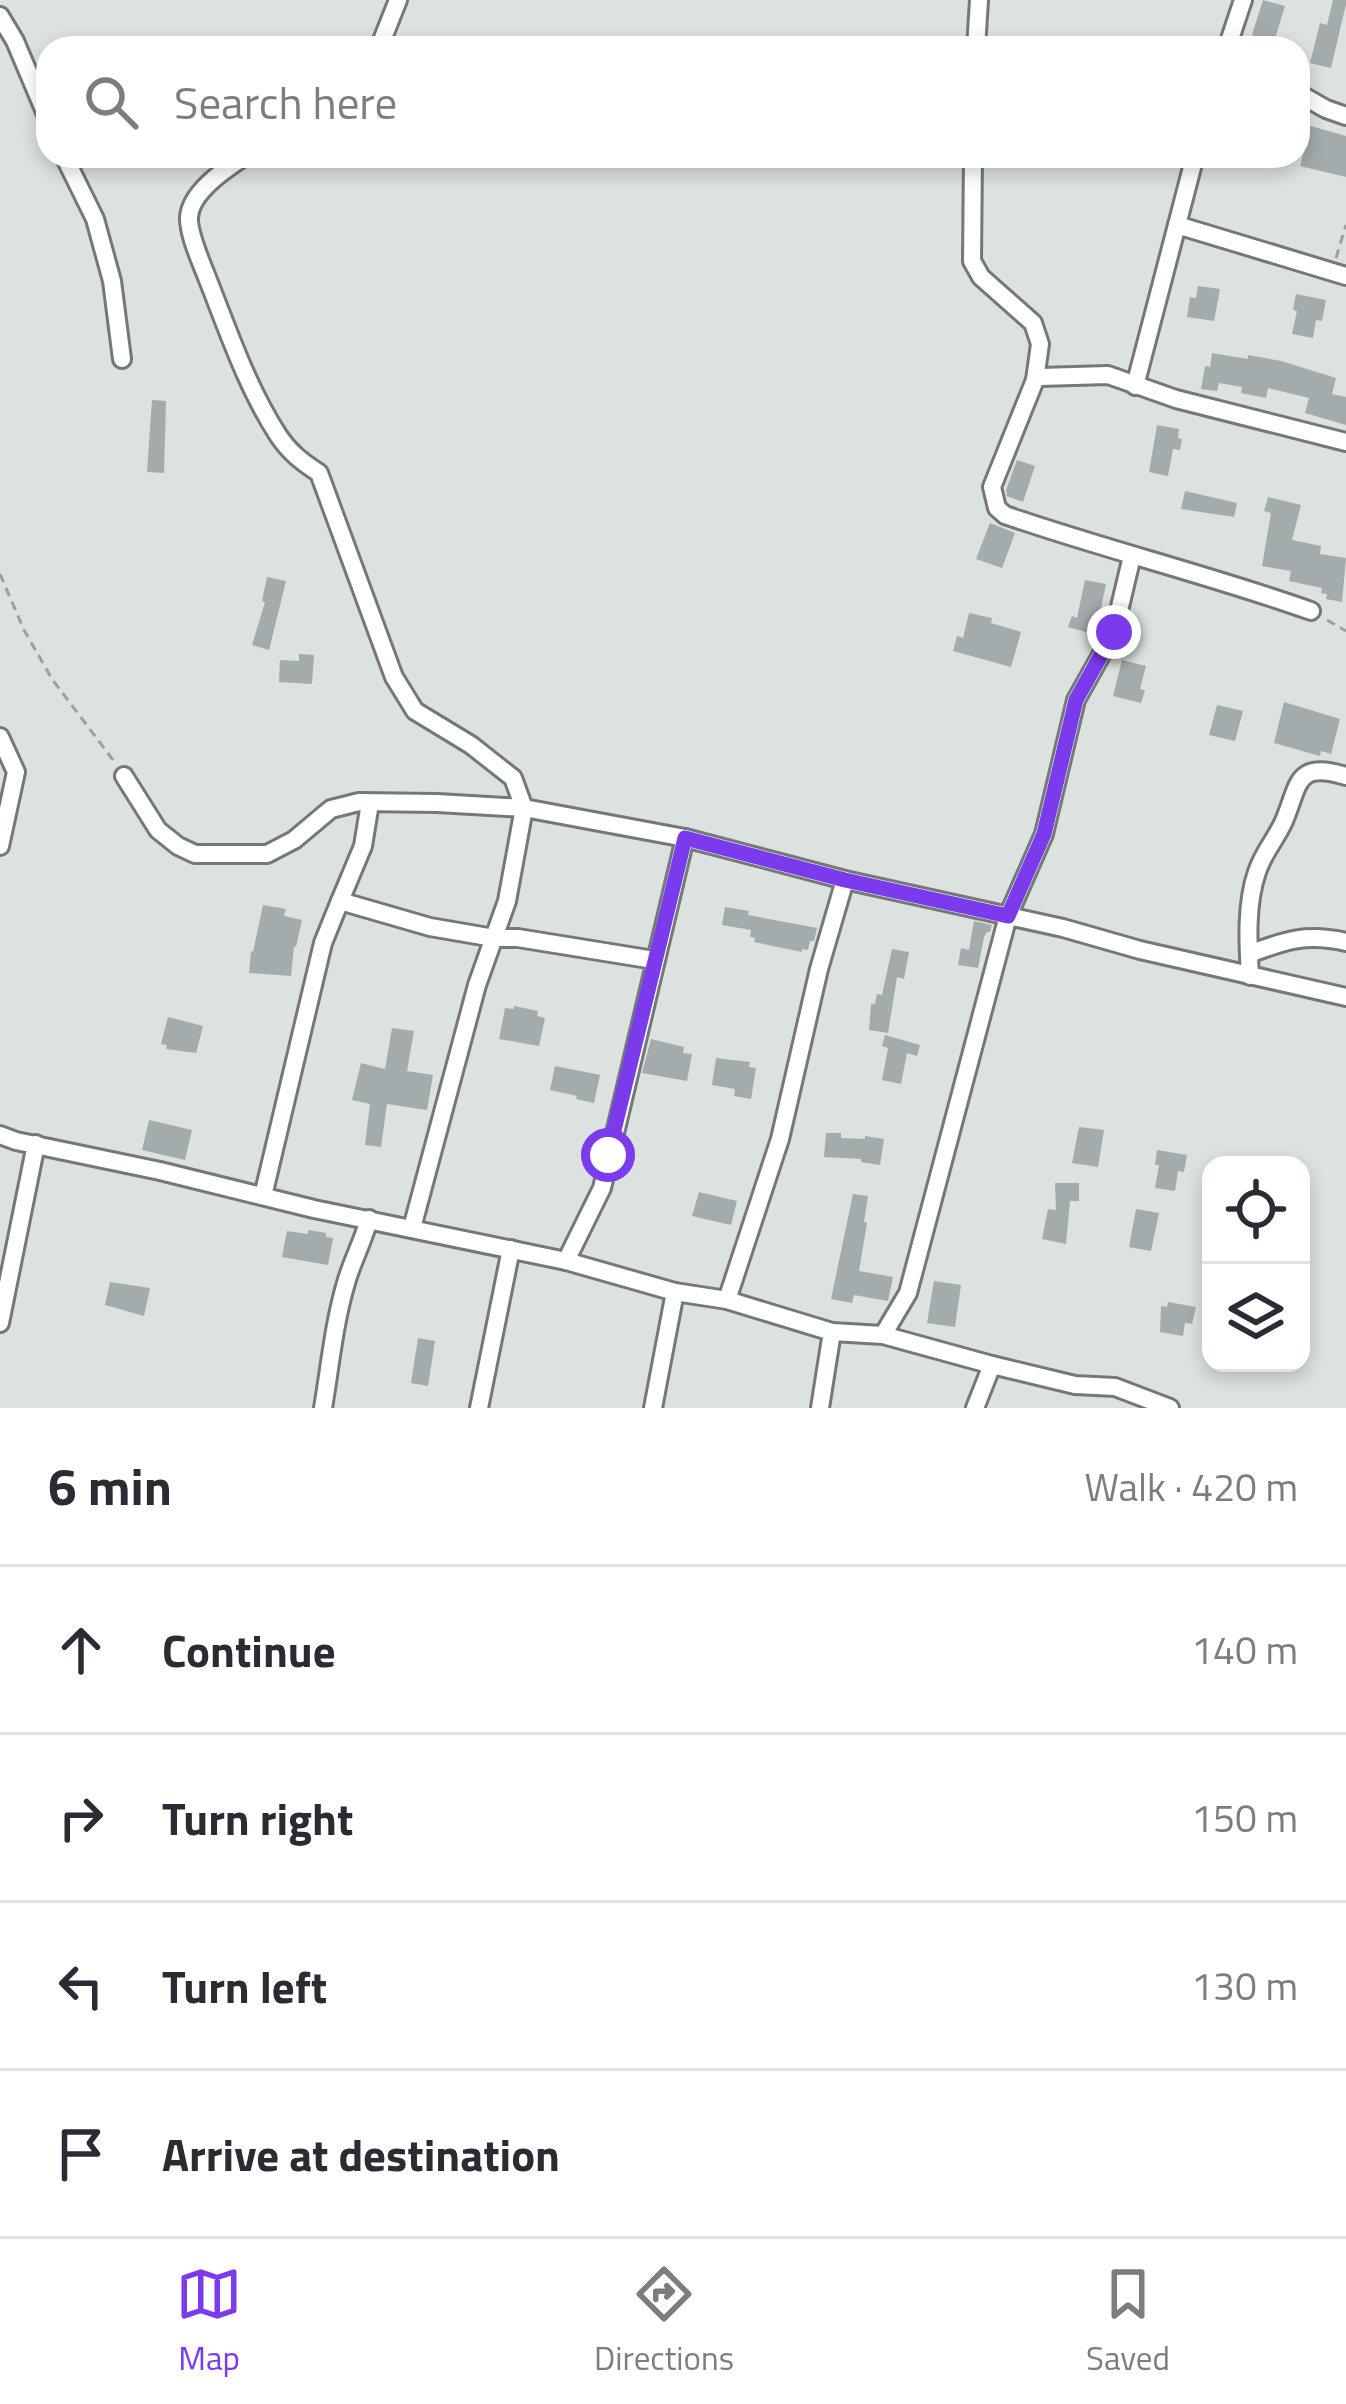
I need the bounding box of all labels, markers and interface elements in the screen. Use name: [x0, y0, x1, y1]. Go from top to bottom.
search box: [36, 36, 1310, 168]
text: Search here: [174, 68, 397, 136]
icon: search: [78, 69, 144, 135]
route end: [1087, 605, 1141, 659]
route start: [581, 1128, 635, 1182]
map controls: [1202, 1156, 1310, 1372]
button: locate: [1202, 1156, 1310, 1264]
button: layers: [1202, 1264, 1310, 1372]
text: 6 min: [48, 1447, 172, 1525]
text: Walk · 420 m: [1084, 1457, 1298, 1516]
text: Continue: [162, 1616, 336, 1684]
icon: ahead: [48, 1617, 114, 1683]
text: 140 m: [1191, 1620, 1298, 1679]
text: Turn right: [162, 1784, 353, 1852]
icon: right: [48, 1785, 114, 1851]
text: 150 m: [1191, 1788, 1298, 1847]
text: Turn left: [162, 1952, 327, 2020]
icon: left: [48, 1953, 114, 2019]
text: 130 m: [1191, 1956, 1298, 2015]
text: Arrive at destination: [162, 2120, 560, 2188]
icon: arrive: [48, 2121, 114, 2187]
tab: Map: [176, 2261, 242, 2383]
tab: Directions: [594, 2261, 734, 2383]
tab: Saved: [1086, 2261, 1170, 2383]

